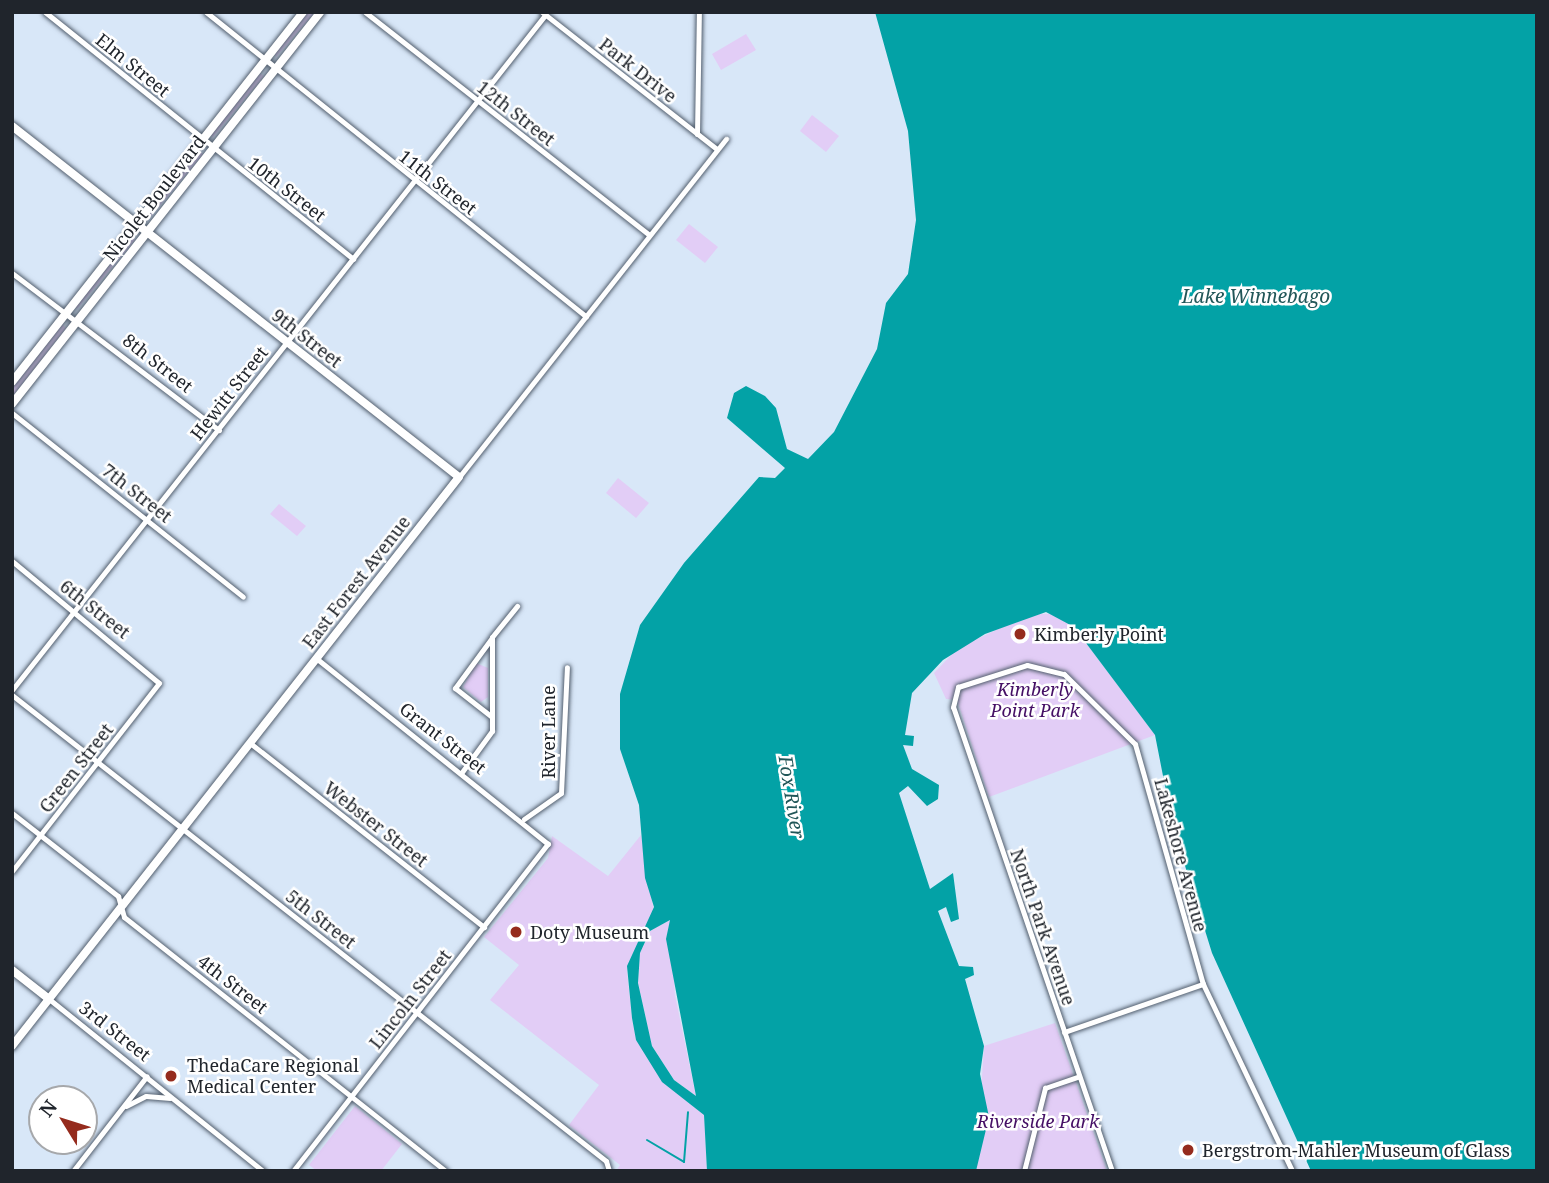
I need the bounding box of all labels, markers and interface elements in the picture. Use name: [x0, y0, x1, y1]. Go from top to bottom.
street label: Elm Street: [92, 29, 174, 101]
street label: Park Drive: [595, 33, 681, 107]
street label: 12th Street: [473, 76, 559, 150]
street label: Nicolet Boulevard: [98, 131, 210, 265]
street label: 11th Street: [395, 145, 481, 219]
street label: 10th Street: [244, 152, 330, 226]
water label: Lake Winnebago: [1182, 286, 1330, 308]
street label: 9th Street: [268, 304, 346, 372]
street label: 8th Street: [119, 329, 197, 397]
street label: Hewitt Street: [186, 342, 272, 444]
street label: 7th Street: [98, 459, 176, 527]
street label: East Forest Avenue: [298, 511, 414, 653]
street label: 6th Street: [56, 575, 134, 643]
place label: Kimberly Point: [1034, 623, 1164, 645]
marker: Kimberly Point: [1012, 626, 1028, 642]
park label: Kimberly Point Park: [990, 679, 1080, 722]
street label: River Lane: [537, 685, 559, 779]
street label: Grant Street: [395, 697, 491, 779]
street label: Green Street: [35, 719, 117, 817]
water label: Fox River: [773, 754, 809, 840]
street label: Lakeshore Avenue: [1150, 776, 1212, 934]
street label: Webster Street: [320, 777, 432, 871]
street label: North Park Avenue: [1006, 846, 1080, 1008]
street label: 5th Street: [282, 885, 360, 953]
place label: Doty Museum: [530, 921, 649, 943]
marker: Doty Museum: [508, 924, 524, 940]
street label: Lincoln Street: [365, 945, 455, 1053]
street label: 4th Street: [194, 950, 272, 1018]
street label: 3rd Street: [75, 996, 155, 1066]
place label: ThedaCare Regional Medical Center: [187, 1055, 359, 1098]
marker: ThedaCare Regional Medical Center: [161, 1066, 181, 1086]
north arrow: [28, 1085, 98, 1155]
text: N: [33, 1094, 63, 1122]
park label: Riverside Park: [977, 1110, 1099, 1132]
place label: Bergstrom-Mahler Museum of Glass: [1202, 1139, 1510, 1161]
marker: Bergstrom-Mahler Museum of Glass: [1180, 1142, 1196, 1158]

